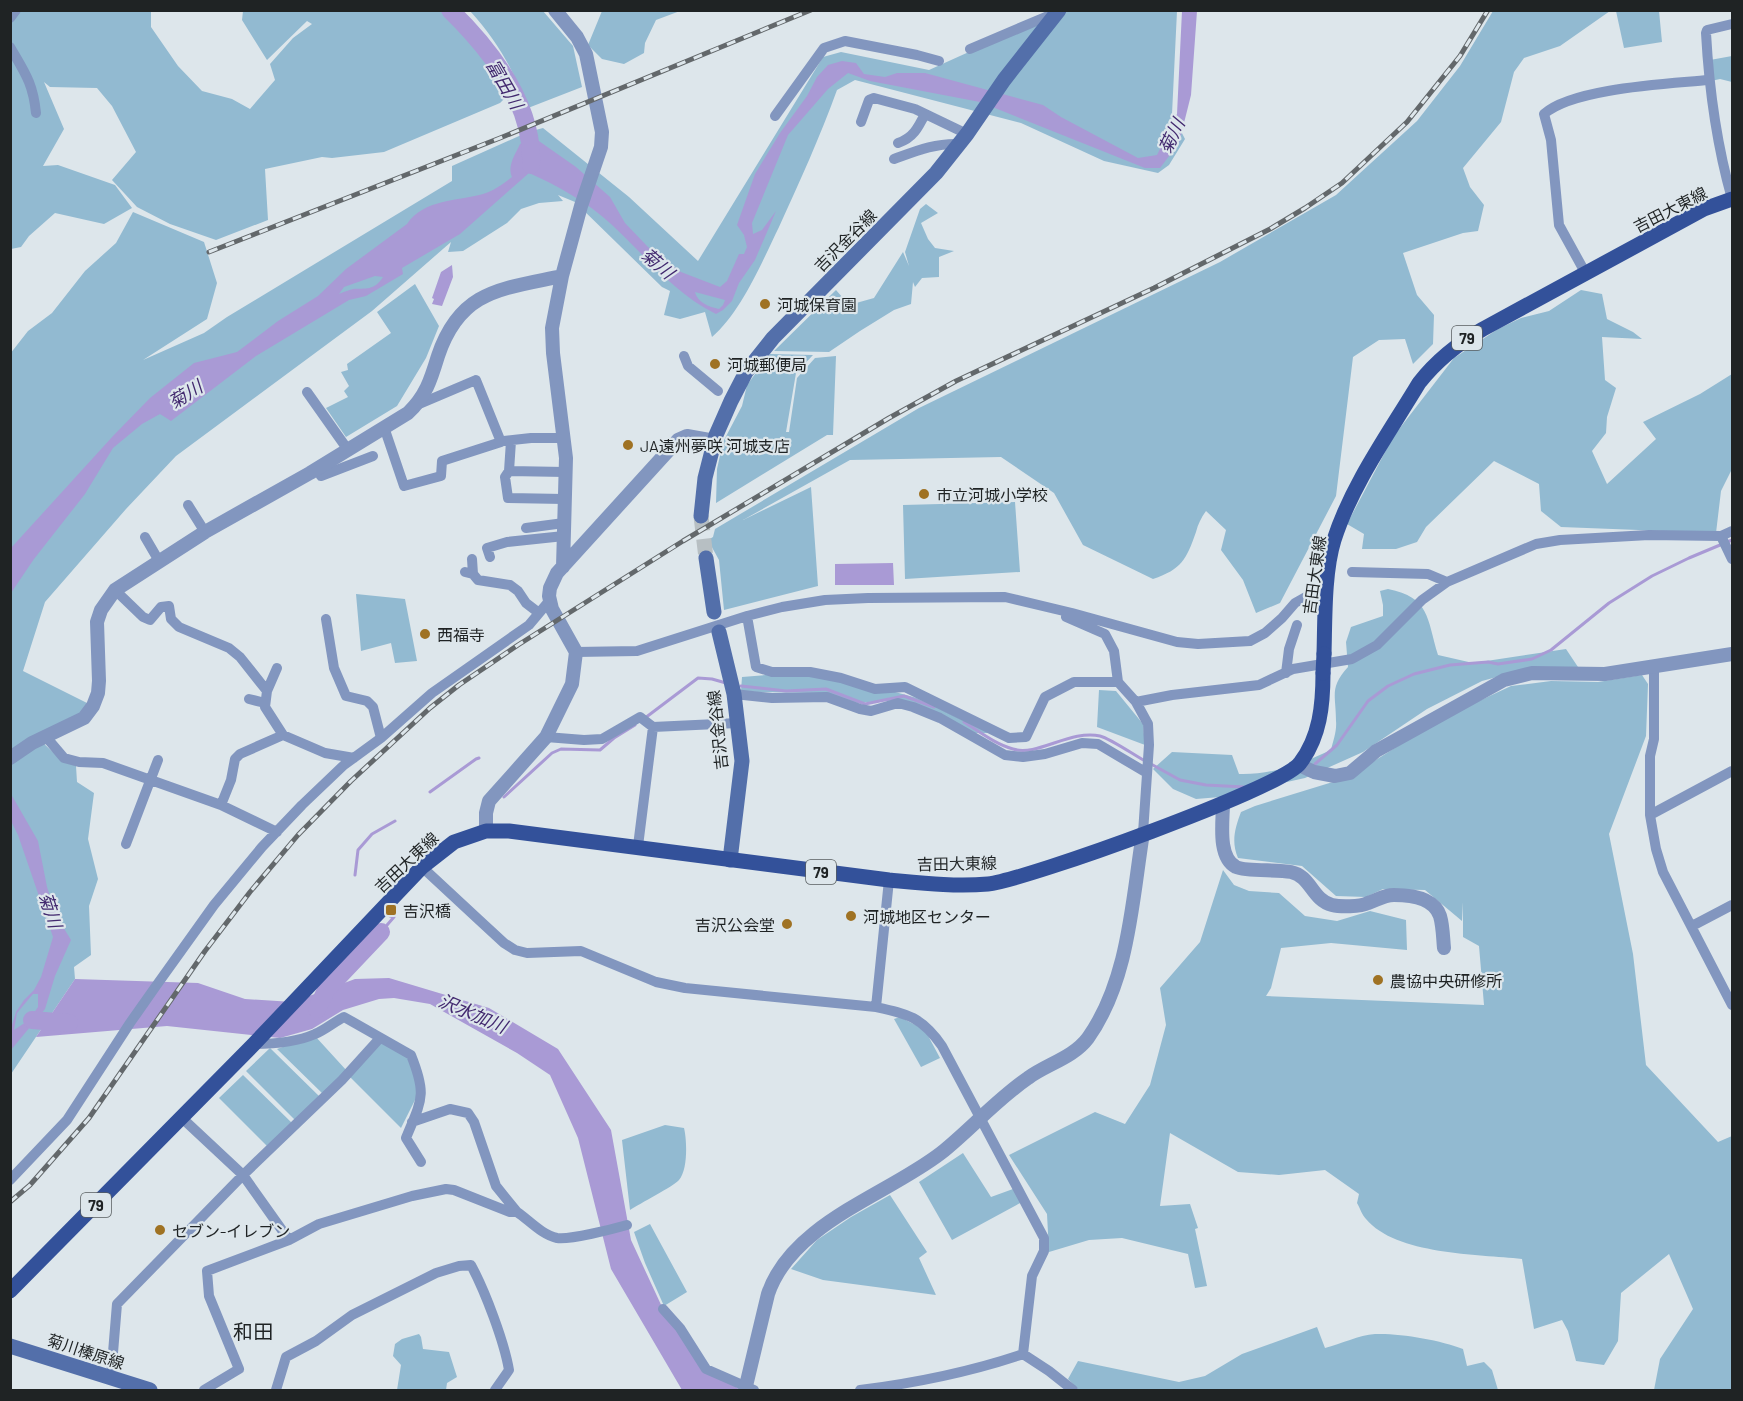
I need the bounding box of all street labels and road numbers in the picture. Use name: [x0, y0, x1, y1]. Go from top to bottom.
street label: 吉田大東線: [1630, 182, 1710, 236]
street label: 吉沢金谷線: [810, 205, 880, 275]
road number: 79: [1452, 326, 1482, 350]
street label: 吉田大東線: [1299, 534, 1329, 616]
street label: 吉沢金谷線: [703, 689, 731, 771]
street label: 吉田大東線: [370, 828, 442, 896]
street label: 吉田大東線: [917, 853, 997, 873]
road number: 79: [806, 860, 836, 884]
road number: 79: [81, 1193, 111, 1217]
street label: 菊川榛原線: [45, 1330, 127, 1372]

